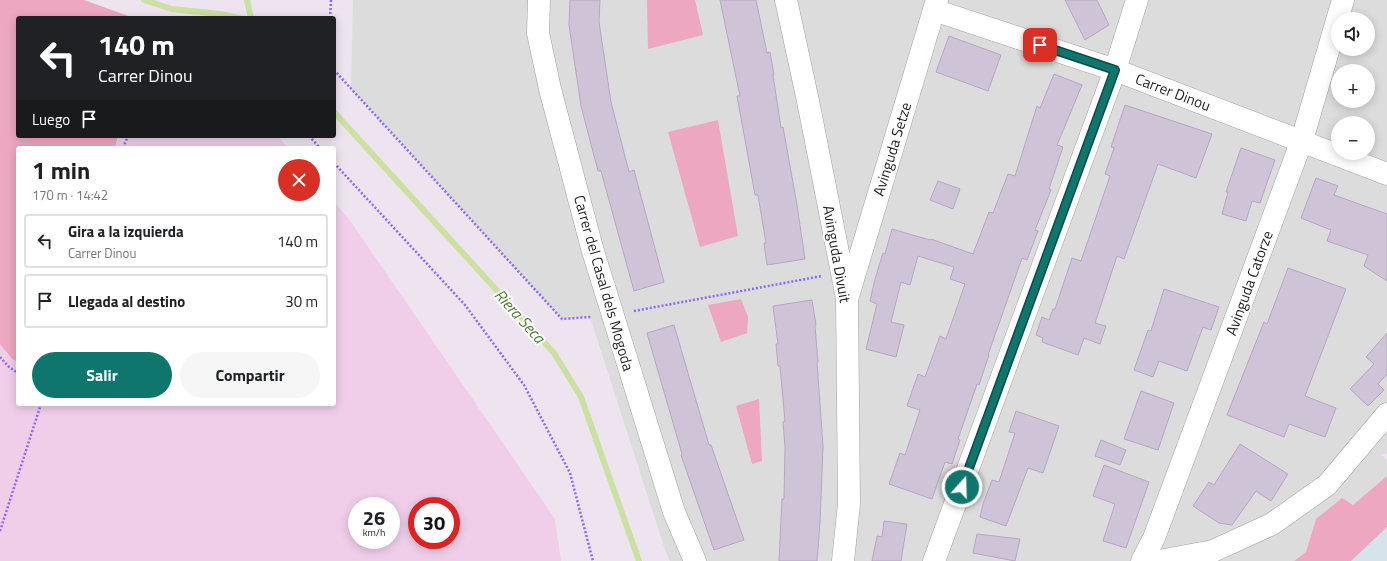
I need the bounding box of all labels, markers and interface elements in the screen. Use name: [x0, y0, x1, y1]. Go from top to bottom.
map controls: [1331, 12, 1375, 160]
button: sound: [1331, 12, 1375, 56]
text: 140 m: [98, 23, 175, 66]
pin: [1023, 28, 1057, 62]
icon: left: [32, 32, 84, 84]
icon: arrive: [1029, 34, 1051, 56]
text: Carrer Dinou: [98, 62, 193, 89]
button: +: [1331, 64, 1375, 108]
street label: Carrer Dinou: [1132, 67, 1214, 117]
street label: Avinguda Setze: [867, 99, 917, 199]
text: Luego: [32, 108, 70, 131]
icon: arrive: [78, 108, 100, 130]
button: −: [1331, 116, 1375, 160]
text: 1 min: [32, 152, 90, 188]
button: close: [278, 159, 320, 201]
text: 170 m · 14:42: [32, 185, 108, 205]
street label: Carrer del Casal dels Mogoda: [568, 192, 640, 374]
street label: Avinguda Divuit: [817, 204, 857, 305]
text: Gira a la izquierda: [68, 220, 184, 243]
street label: Avinguda Catorze: [1219, 227, 1279, 339]
icon: left: [34, 230, 56, 252]
text: 140 m: [277, 230, 318, 253]
text: Carrer Dinou: [68, 243, 136, 263]
water label: Riera Seca: [489, 284, 552, 349]
icon: arrive: [34, 290, 56, 312]
text: Llegada al destino: [68, 290, 185, 313]
text: 30 m: [285, 290, 318, 313]
button: Salir: [32, 352, 172, 398]
button: Compartir: [180, 352, 320, 398]
position arrow: [941, 466, 983, 508]
speed limit sign: 30: [408, 497, 460, 549]
text: 26: [363, 502, 385, 533]
text: km/h: [363, 525, 385, 540]

